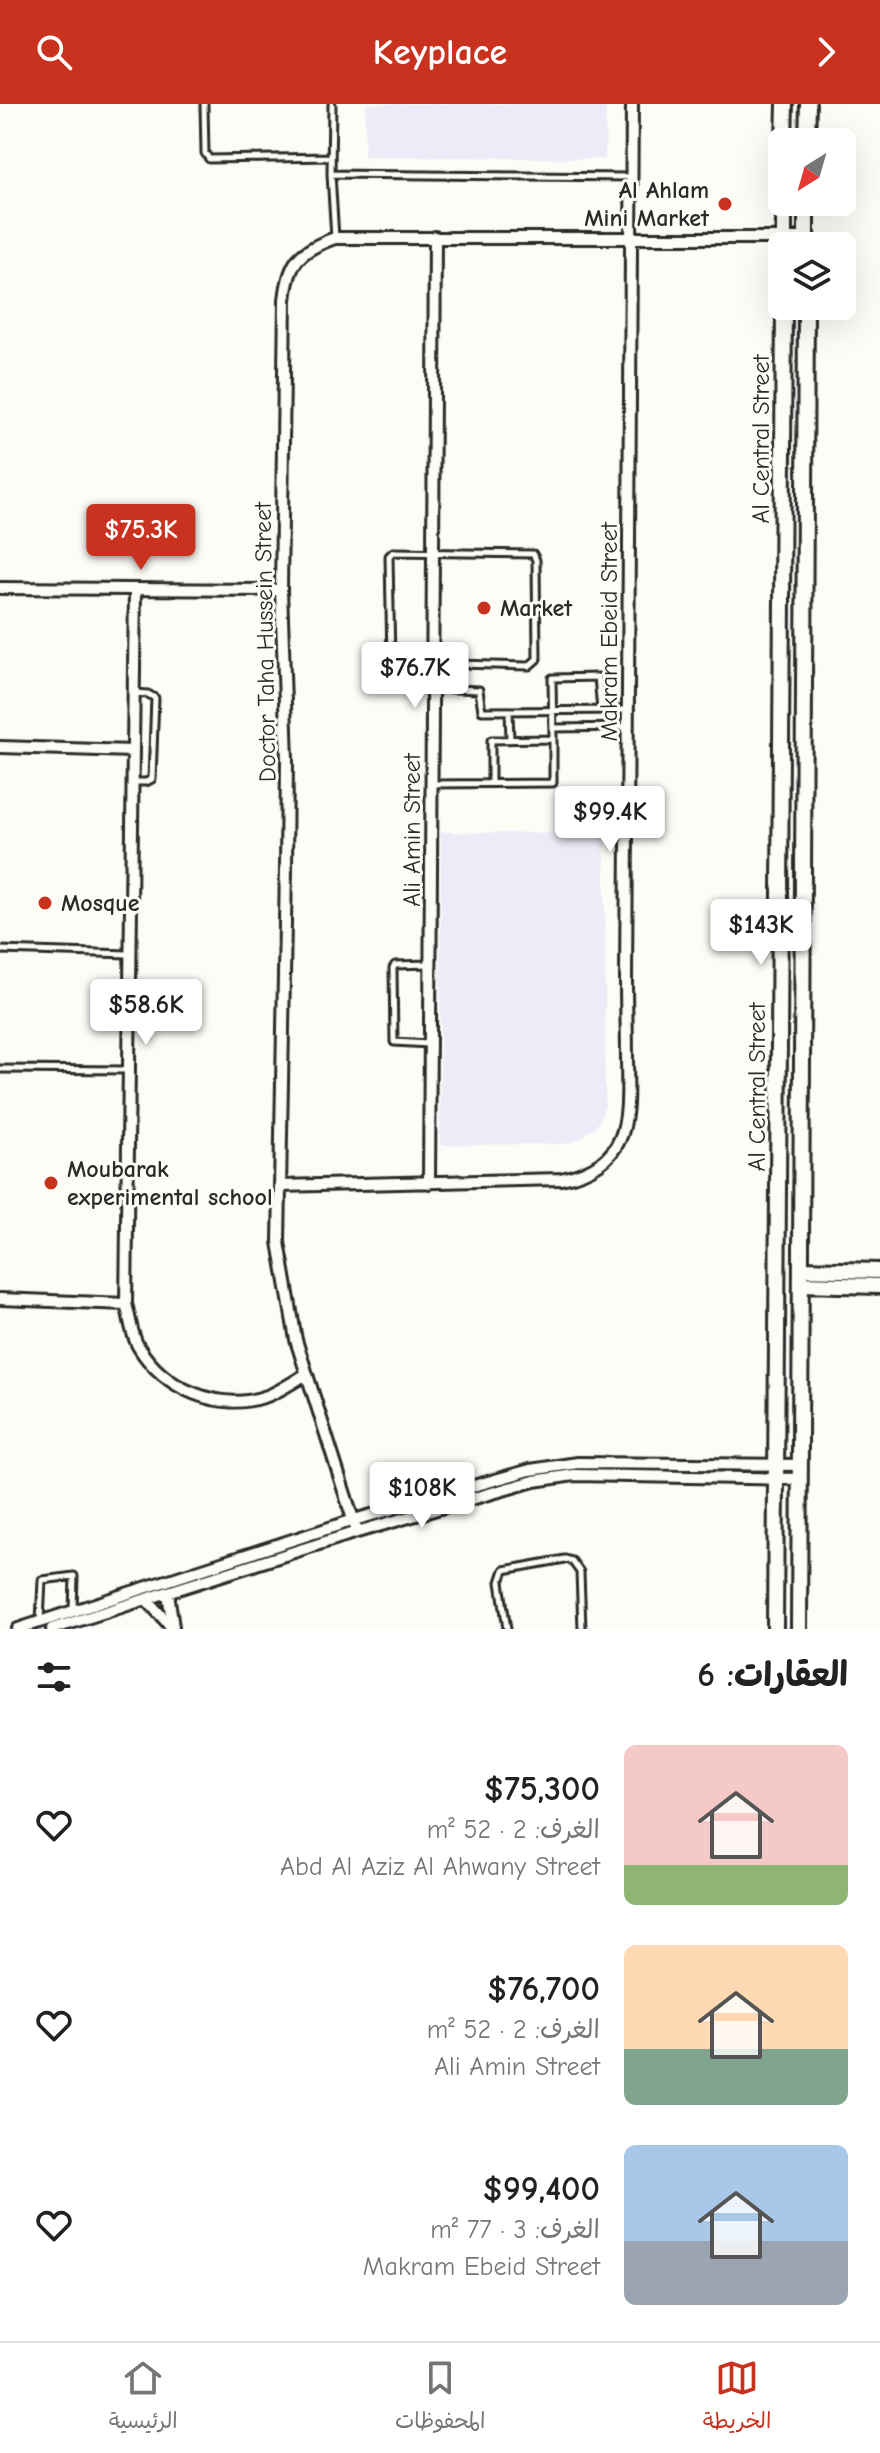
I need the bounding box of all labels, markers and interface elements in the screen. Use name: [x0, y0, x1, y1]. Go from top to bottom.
icon: search: [32, 30, 76, 74]
icon: forward: [804, 30, 848, 74]
text: Keyplace: [373, 32, 507, 73]
north arrow: [768, 128, 856, 216]
map controls: [768, 128, 856, 320]
place label: Al Ahlam Mini Market: [584, 176, 710, 232]
marker: Al Ahlam Mini Market: [716, 195, 734, 213]
button: layers: [768, 232, 856, 320]
street label: Al Central Street: [747, 353, 775, 523]
street label: Doctor Taha Hussein Street: [249, 501, 281, 782]
pin: $75.3K: [76, 504, 206, 572]
text: $75.3K: [104, 515, 178, 545]
street label: Makram Ebeid Street: [595, 521, 623, 742]
place label: Market: [500, 594, 573, 622]
marker: Market: [475, 599, 493, 617]
pin: $76.7K: [350, 642, 480, 710]
text: $76.7K: [380, 653, 450, 683]
street label: Ali Amin Street: [398, 752, 426, 907]
pin: $99.4K: [545, 786, 675, 854]
text: $99.4K: [573, 797, 647, 827]
place label: Mosque: [61, 889, 140, 917]
marker: Mosque: [36, 894, 54, 912]
pin: $143K: [705, 899, 817, 967]
text: $143K: [728, 910, 794, 940]
pin: $58.6K: [81, 979, 211, 1047]
text: $58.6K: [108, 990, 184, 1020]
street label: Al Central Street: [743, 1001, 771, 1171]
place label: Moubarak experimental school: [67, 1155, 273, 1211]
marker: Moubarak experimental school: [42, 1174, 60, 1192]
pin: $108K: [366, 1462, 478, 1530]
text: $108K: [388, 1473, 456, 1503]
icon: filters: [32, 1655, 76, 1699]
text: العقارات: 6: [697, 1655, 848, 1695]
text: $75,300: [484, 1769, 600, 1809]
icon: home: [688, 1777, 784, 1873]
icon: heart: [32, 1803, 76, 1847]
text: الغرف: 2 · 52 m²: [427, 1815, 600, 1845]
text: Abd Al Aziz Al Ahwany Street: [280, 1852, 600, 1882]
text: $76,700: [487, 1969, 600, 2009]
icon: home: [688, 1977, 784, 2073]
icon: heart: [32, 2003, 76, 2047]
text: الغرف: 2 · 52 m²: [427, 2015, 600, 2045]
text: Ali Amin Street: [434, 2052, 600, 2082]
text: $99,400: [483, 2169, 600, 2209]
icon: home: [688, 2177, 784, 2273]
icon: heart: [32, 2203, 76, 2247]
text: الغرف: 3 · 77 m²: [430, 2215, 600, 2245]
text: Makram Ebeid Street: [363, 2252, 600, 2282]
tab: الرئيسية: [109, 2356, 178, 2440]
tab: المحفوظات: [395, 2356, 486, 2440]
tab: الخريطة: [703, 2356, 771, 2440]

